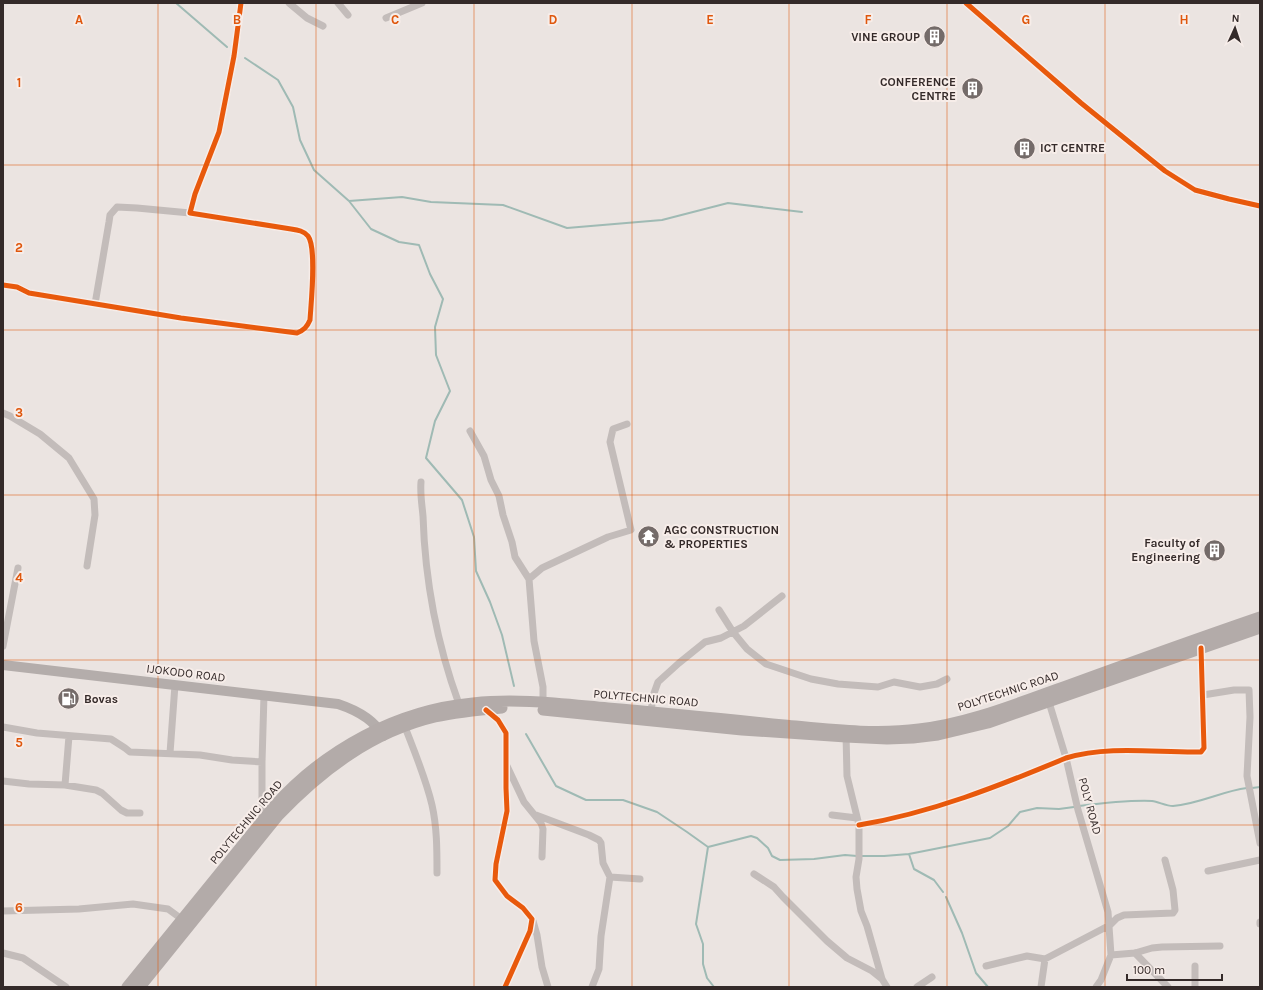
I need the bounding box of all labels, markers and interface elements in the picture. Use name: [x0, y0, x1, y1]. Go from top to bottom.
north arrow: [1215, 8, 1255, 48]
text: A: [75, 12, 83, 27]
text: B: [233, 12, 241, 27]
text: C: [391, 12, 399, 27]
text: D: [549, 12, 558, 27]
text: E: [706, 12, 714, 27]
text: F: [864, 12, 872, 27]
text: G: [1022, 12, 1030, 27]
text: H: [1179, 12, 1189, 27]
text: N: [1231, 12, 1240, 25]
building icon: VINE GROUP: [922, 24, 948, 50]
place label: VINE GROUP: [851, 30, 920, 44]
text: 1: [17, 75, 21, 90]
place label: CONFERENCE CENTRE: [880, 75, 956, 103]
building icon: CONFERENCE CENTRE: [959, 76, 985, 102]
building icon: ICT CENTRE: [1011, 135, 1037, 161]
place label: ICT CENTRE: [1040, 141, 1105, 155]
text: 2: [15, 240, 23, 255]
text: 3: [15, 405, 23, 420]
place label: AGC CONSTRUCTION & PROPERTIES: [664, 523, 779, 551]
temple icon: AGC CONSTRUCTION & PROPERTIES: [636, 524, 662, 550]
place label: Faculty of Engineering: [1131, 536, 1201, 564]
building icon: Faculty of Engineering: [1202, 537, 1228, 563]
text: 4: [15, 570, 23, 585]
street label: IJOKODO ROAD: [146, 661, 226, 685]
street label: POLYTECHNIC ROAD: [956, 668, 1060, 714]
fuel station icon: Bovas: [56, 686, 82, 712]
street label: POLYTECHNIC ROAD: [593, 686, 699, 710]
place label: Bovas: [84, 692, 118, 706]
text: 5: [15, 735, 23, 750]
street label: POLY ROAD: [1076, 776, 1104, 836]
street label: POLYTECHNIC ROAD: [207, 777, 285, 867]
text: 6: [15, 900, 23, 915]
scale bar: [1127, 956, 1222, 982]
text: 100 m: [1133, 963, 1165, 977]

